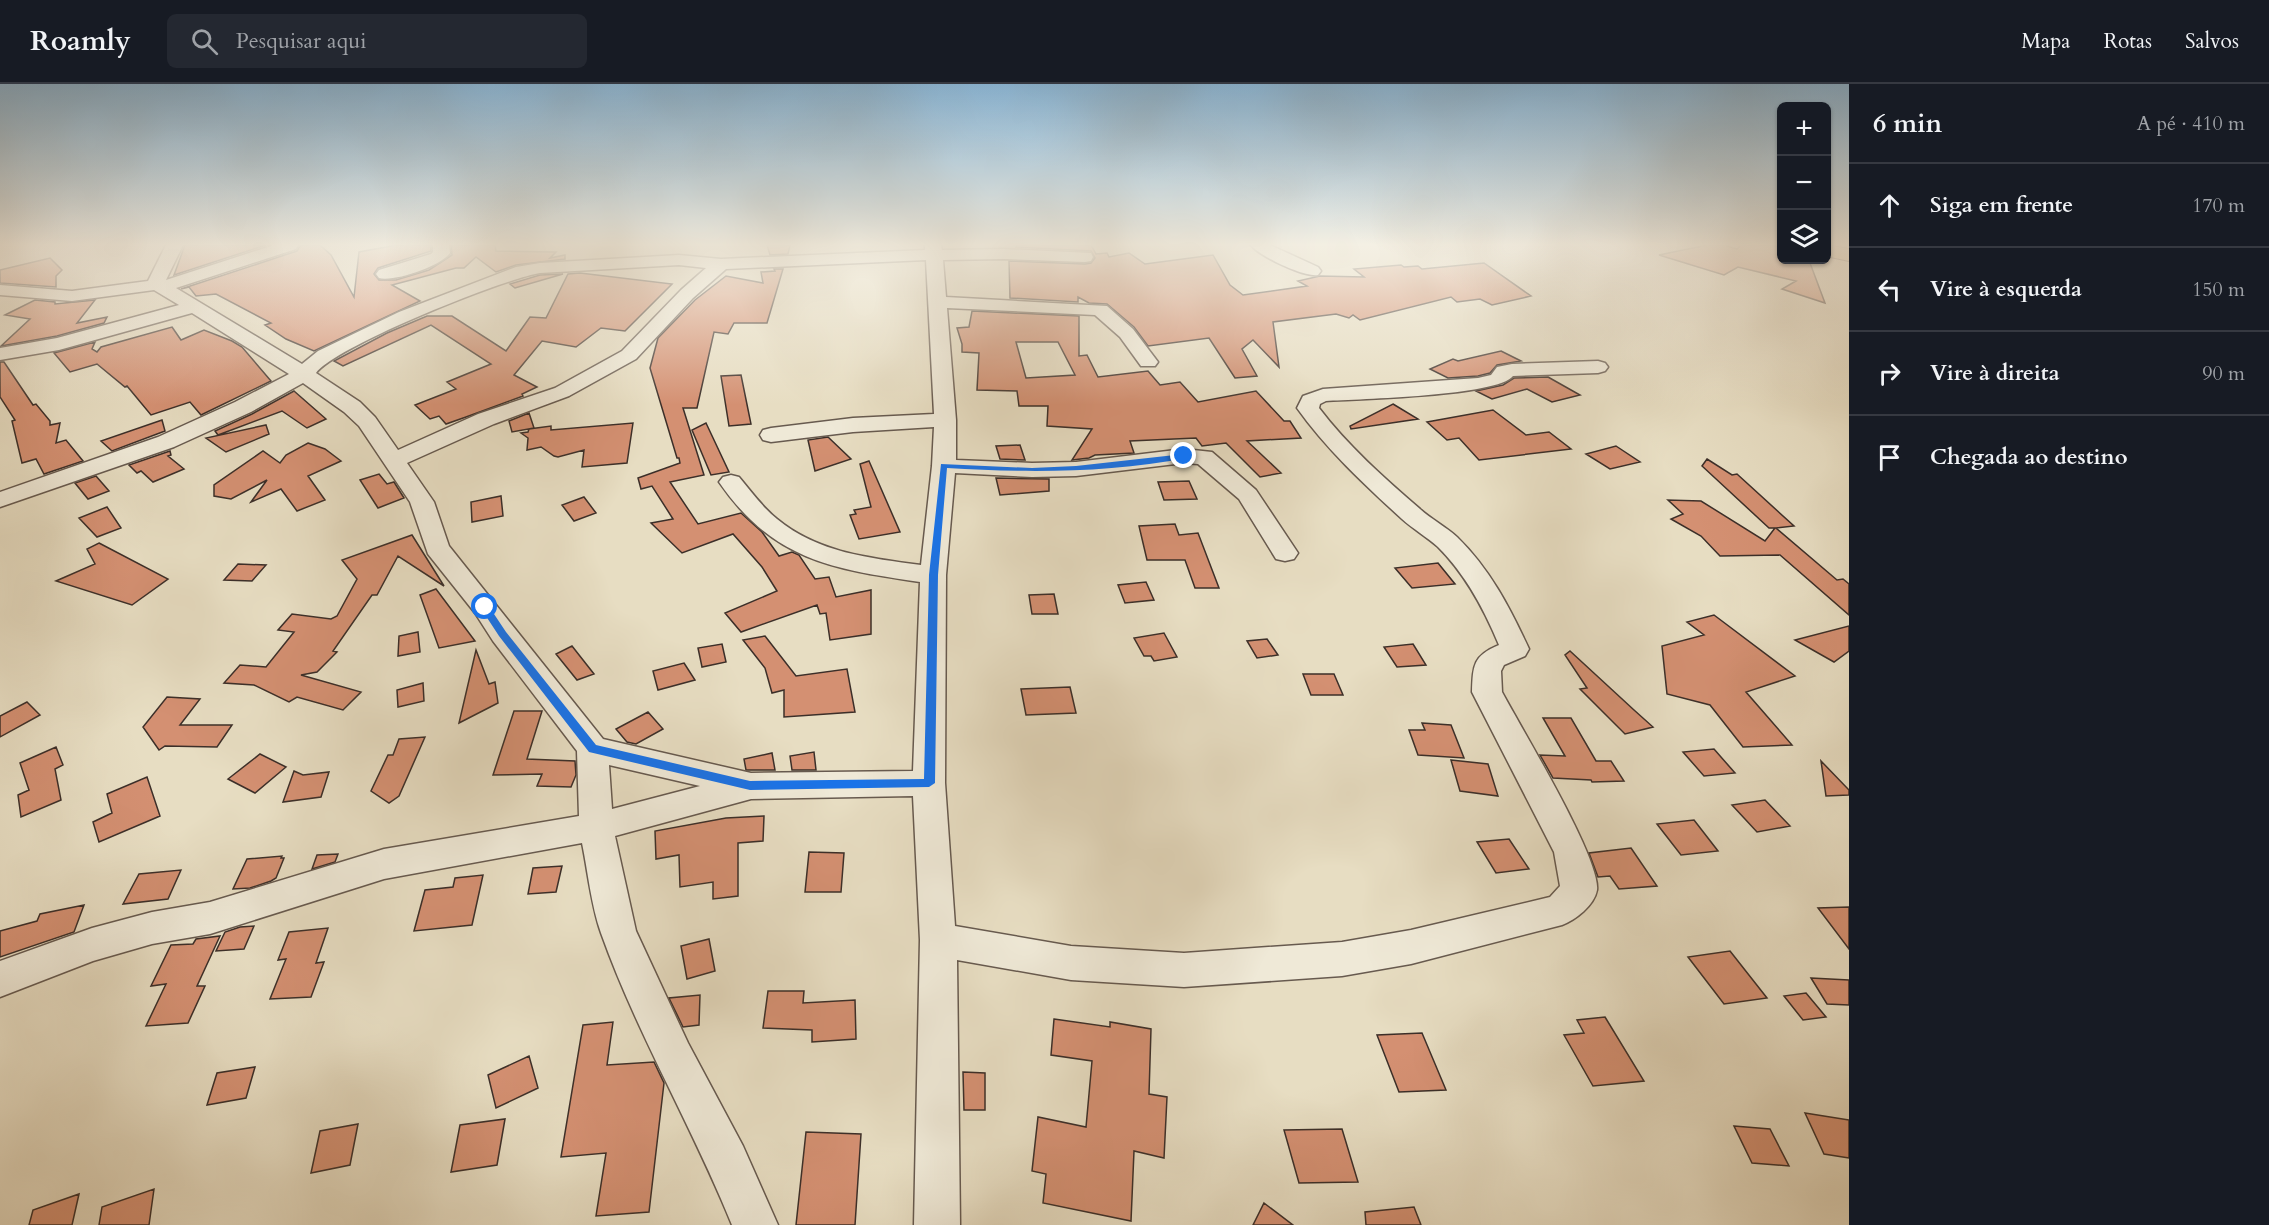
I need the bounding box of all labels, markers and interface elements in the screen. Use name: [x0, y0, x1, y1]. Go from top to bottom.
search box: [167, 14, 587, 68]
text: Roamly: [30, 22, 131, 60]
icon: search: [188, 25, 221, 58]
text: Pesquisar aqui: [236, 26, 366, 56]
text: Mapa: [2021, 27, 2070, 56]
text: Rotas: [2103, 27, 2152, 56]
text: Salvos: [2185, 27, 2239, 56]
map controls: [1777, 102, 1831, 264]
button: +: [1777, 102, 1831, 156]
text: 6 min: [1873, 106, 1942, 141]
text: A pé · 410 m: [2137, 110, 2245, 137]
button: −: [1777, 156, 1831, 210]
icon: ahead: [1873, 189, 1906, 222]
text: Siga em frente: [1930, 190, 2073, 220]
text: 170 m: [2192, 192, 2245, 219]
button: layers: [1777, 210, 1831, 264]
icon: left: [1873, 273, 1906, 306]
text: Vire à esquerda: [1930, 274, 2082, 304]
text: 150 m: [2192, 276, 2245, 303]
icon: right: [1873, 357, 1906, 390]
text: Vire à direita: [1930, 358, 2060, 388]
text: 90 m: [2202, 360, 2245, 387]
icon: arrive: [1873, 441, 1906, 474]
route end: [1170, 442, 1196, 468]
text: Chegada ao destino: [1930, 442, 2128, 472]
route start: [471, 593, 497, 619]

